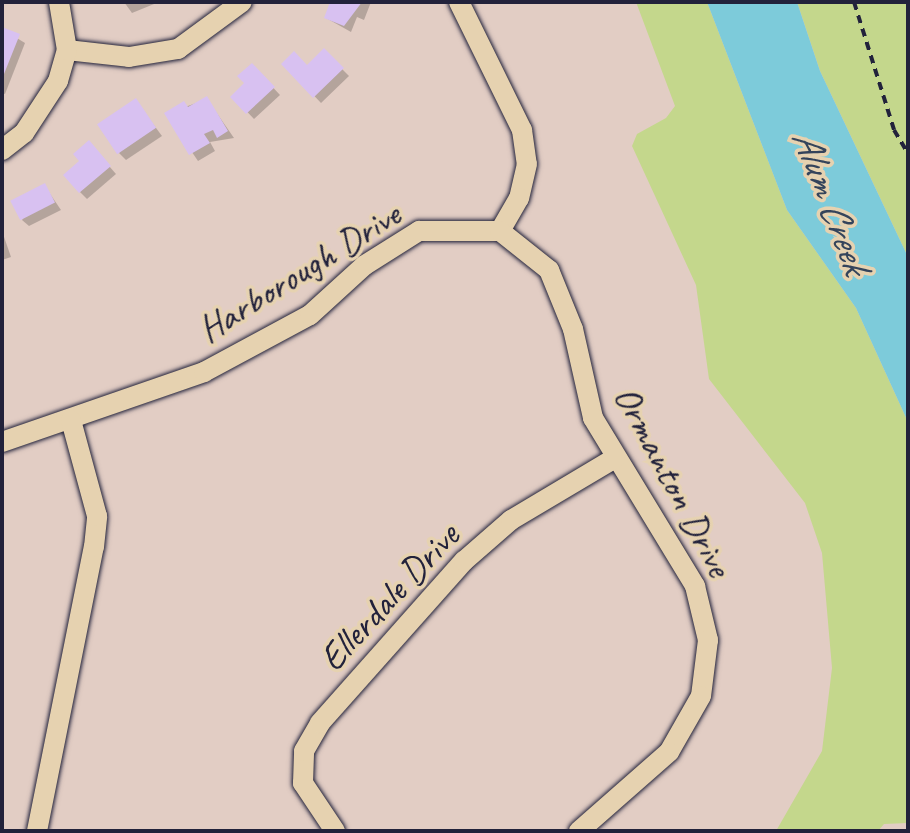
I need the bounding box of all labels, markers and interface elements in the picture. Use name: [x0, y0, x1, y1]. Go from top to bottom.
water label: Alum Creek: [782, 123, 880, 279]
street label: Harborough Drive: [189, 191, 409, 353]
street label: Ormanton Drive: [604, 378, 742, 584]
street label: Ellerdale Drive: [309, 514, 469, 680]

